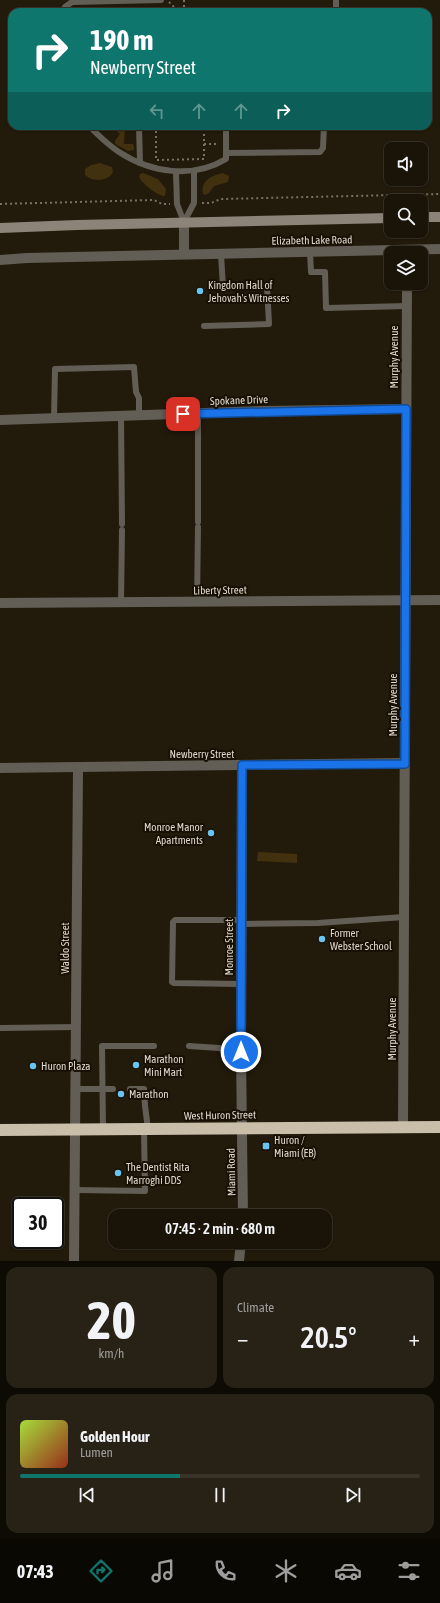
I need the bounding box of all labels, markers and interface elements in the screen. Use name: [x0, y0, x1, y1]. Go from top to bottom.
icon: right: [24, 24, 76, 76]
text: 190 m: [90, 24, 153, 56]
text: Newberry Street: [90, 57, 196, 78]
icon: left: [146, 100, 168, 122]
icon: ahead: [188, 100, 210, 122]
icon: ahead: [230, 100, 252, 122]
icon: right: [272, 100, 294, 122]
map controls: [384, 142, 428, 290]
button: sound: [384, 142, 428, 186]
button: search: [384, 194, 428, 238]
street label: Elizabeth Lake Road: [271, 233, 353, 247]
button: layers: [384, 246, 428, 290]
place label: Kingdom Hall of Jehovah's Witnesses: [208, 279, 290, 304]
marker: Kingdom Hall of Jehovah's Witnesses: [195, 286, 205, 296]
street label: Murphy Avenue: [388, 326, 400, 388]
street label: Spokane Drive: [210, 393, 268, 407]
pin: [166, 397, 200, 431]
icon: arrive: [172, 403, 194, 425]
street label: Liberty Street: [193, 584, 247, 596]
street label: Murphy Avenue: [387, 674, 399, 736]
street label: Newberry Street: [170, 748, 234, 760]
place label: Monroe Manor Apartments: [144, 821, 204, 846]
marker: Monroe Manor Apartments: [206, 828, 216, 838]
street label: Monroe Street: [223, 919, 235, 975]
street label: Waldo Street: [59, 922, 71, 974]
place label: Former Webster School: [330, 927, 392, 952]
marker: Former Webster School: [317, 934, 327, 944]
street label: Murphy Avenue: [386, 998, 398, 1060]
position arrow: [220, 1031, 262, 1073]
place label: Marathon Mini Mart: [144, 1053, 184, 1078]
place label: Huron Plaza: [41, 1060, 90, 1072]
marker: Marathon Mini Mart: [131, 1060, 141, 1070]
marker: Huron Plaza: [28, 1061, 38, 1071]
place label: Marathon: [129, 1088, 169, 1100]
marker: Marathon: [116, 1089, 126, 1099]
street label: West Huron Street: [184, 1108, 256, 1122]
place label: Huron / Miami (EB): [274, 1134, 317, 1159]
marker: Huron / Miami (EB): [261, 1141, 271, 1151]
street label: Miami Road: [225, 1148, 237, 1196]
place label: The Dentist Rita Marroghi DDS: [126, 1161, 190, 1186]
marker: The Dentist Rita Marroghi DDS: [113, 1168, 123, 1178]
speed limit sign: 30: [12, 1197, 64, 1249]
text: 07:45 · 2 min · 680 m: [165, 1220, 275, 1237]
text: 20: [87, 1290, 136, 1350]
text: Climate: [237, 1300, 274, 1315]
text: 20.5°: [301, 1320, 356, 1354]
text: −: [237, 1325, 248, 1351]
text: +: [409, 1325, 420, 1351]
text: km/h: [99, 1346, 124, 1361]
text: Golden Hour: [80, 1428, 150, 1445]
text: Lumen: [80, 1445, 113, 1460]
icon: previous: [76, 1484, 98, 1506]
icon: pause: [209, 1484, 231, 1506]
icon: next: [342, 1484, 364, 1506]
icon: directions: [87, 1557, 115, 1585]
icon: music: [149, 1557, 177, 1585]
icon: phone: [211, 1557, 239, 1585]
icon: climate: [272, 1557, 300, 1585]
icon: car: [334, 1557, 362, 1585]
icon: filters: [395, 1557, 423, 1585]
text: 07:43: [17, 1561, 54, 1582]

